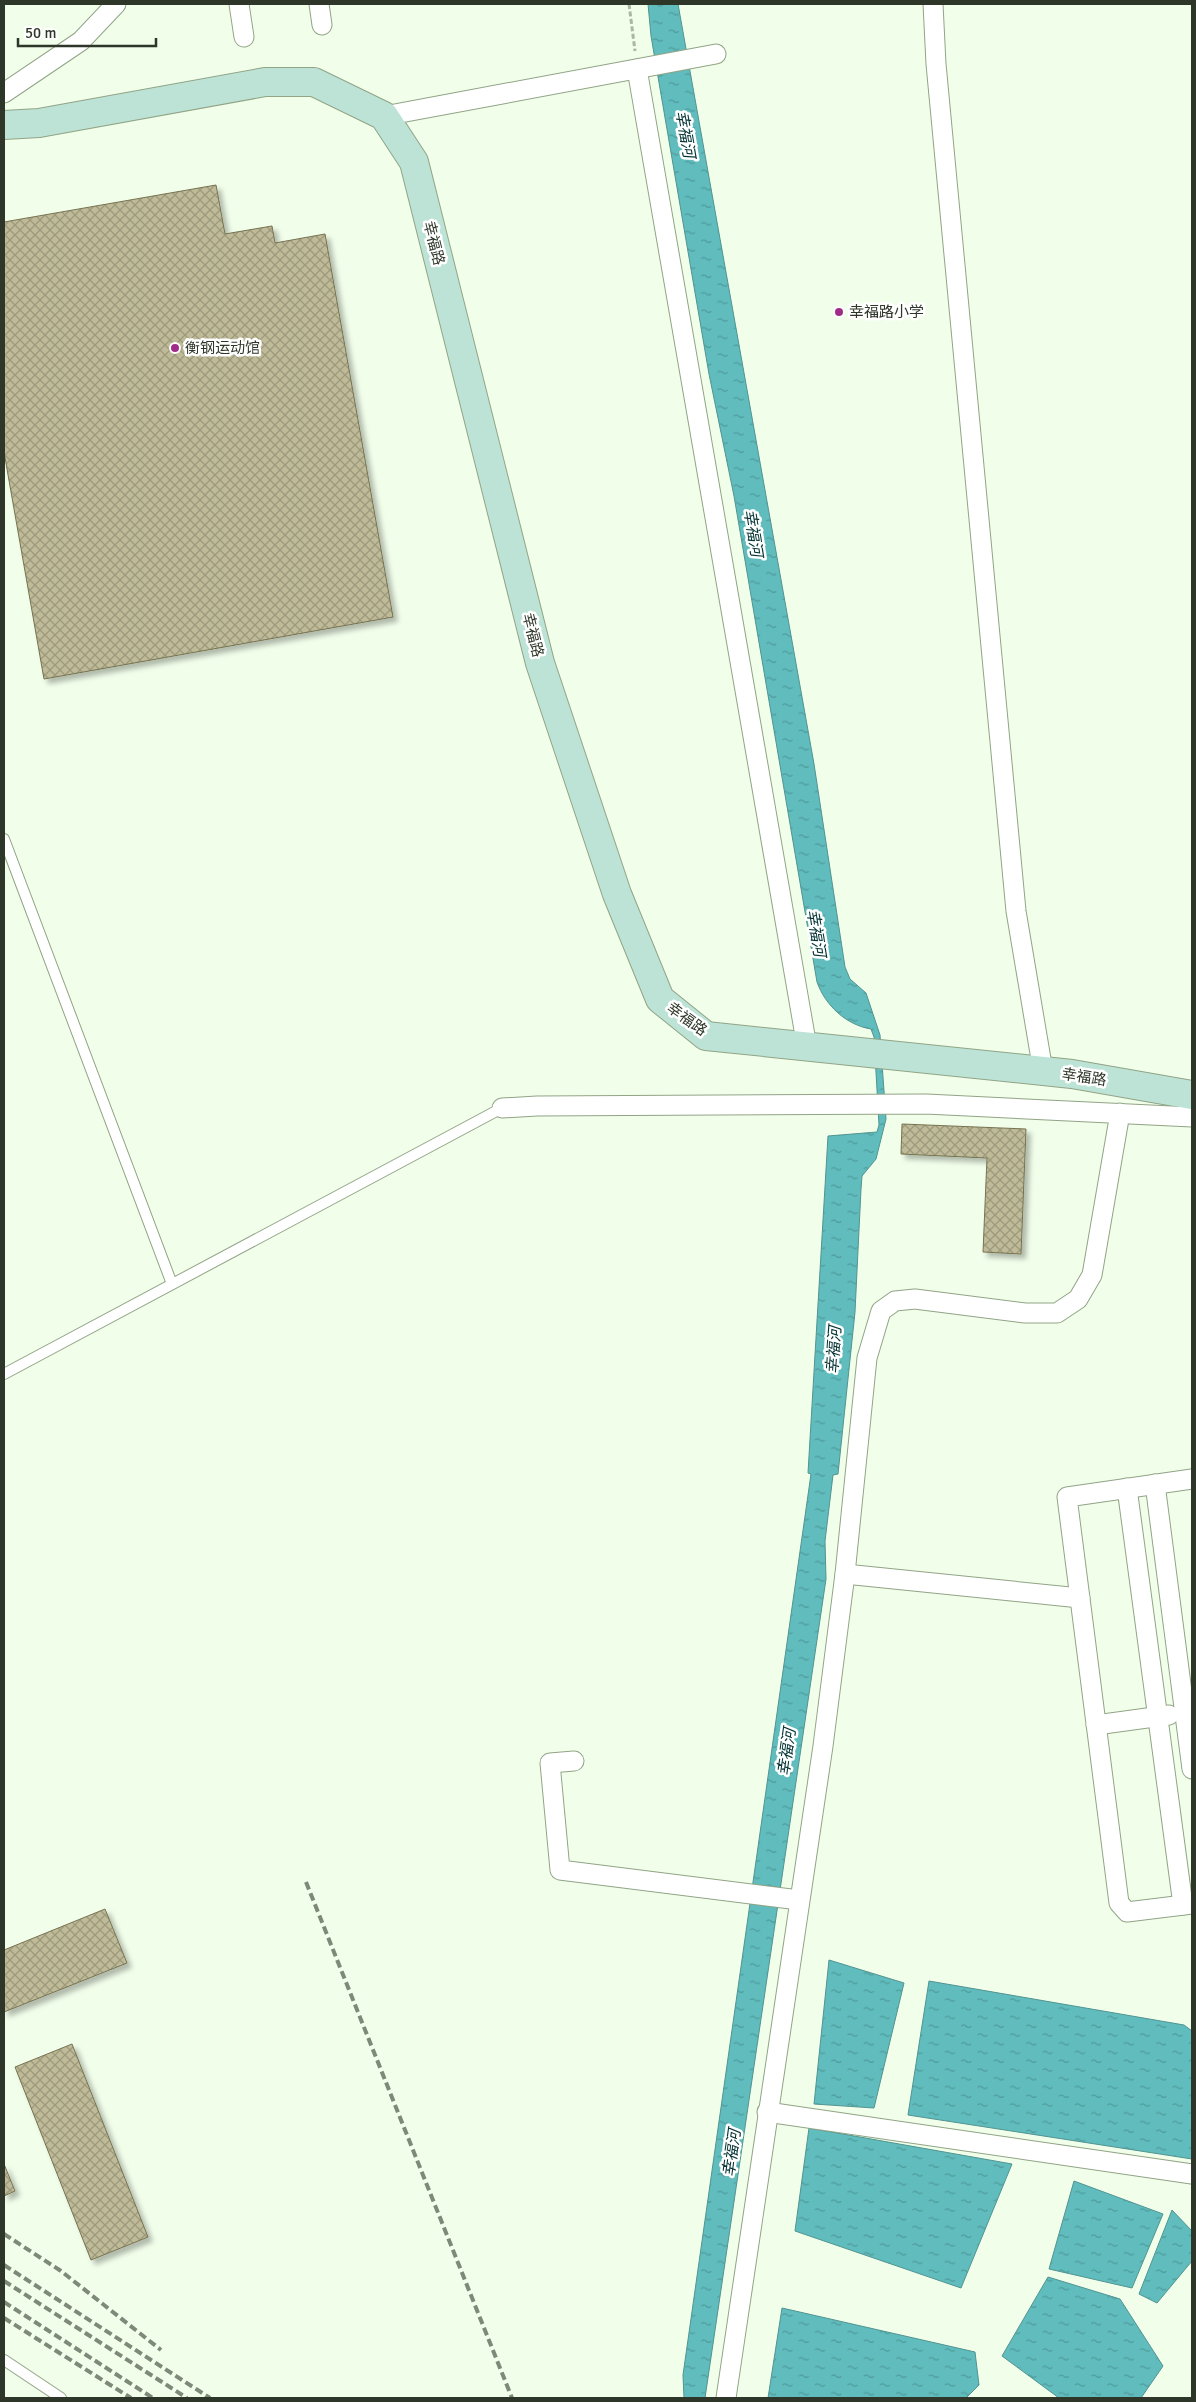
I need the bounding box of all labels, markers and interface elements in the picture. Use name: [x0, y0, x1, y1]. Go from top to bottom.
scale bar: [18, 15, 155, 47]
text: 50 m: [25, 24, 56, 42]
water label: 幸福河: [671, 109, 700, 162]
street label: 幸福路: [420, 219, 448, 267]
place label: 幸福路小学: [849, 303, 924, 321]
marker: 幸福路小学: [833, 306, 845, 318]
place label: 衡钢运动馆: [185, 339, 260, 357]
marker: 衡钢运动馆: [169, 342, 181, 354]
water label: 幸福河: [739, 508, 767, 561]
street label: 幸福路: [519, 611, 547, 659]
water label: 幸福河: [802, 908, 830, 961]
street label: 幸福路: [664, 998, 710, 1040]
street label: 幸福路: [1060, 1065, 1108, 1089]
water label: 幸福河: [822, 1322, 846, 1375]
water label: 幸福河: [774, 1724, 801, 1777]
water label: 幸福河: [719, 2125, 746, 2178]

